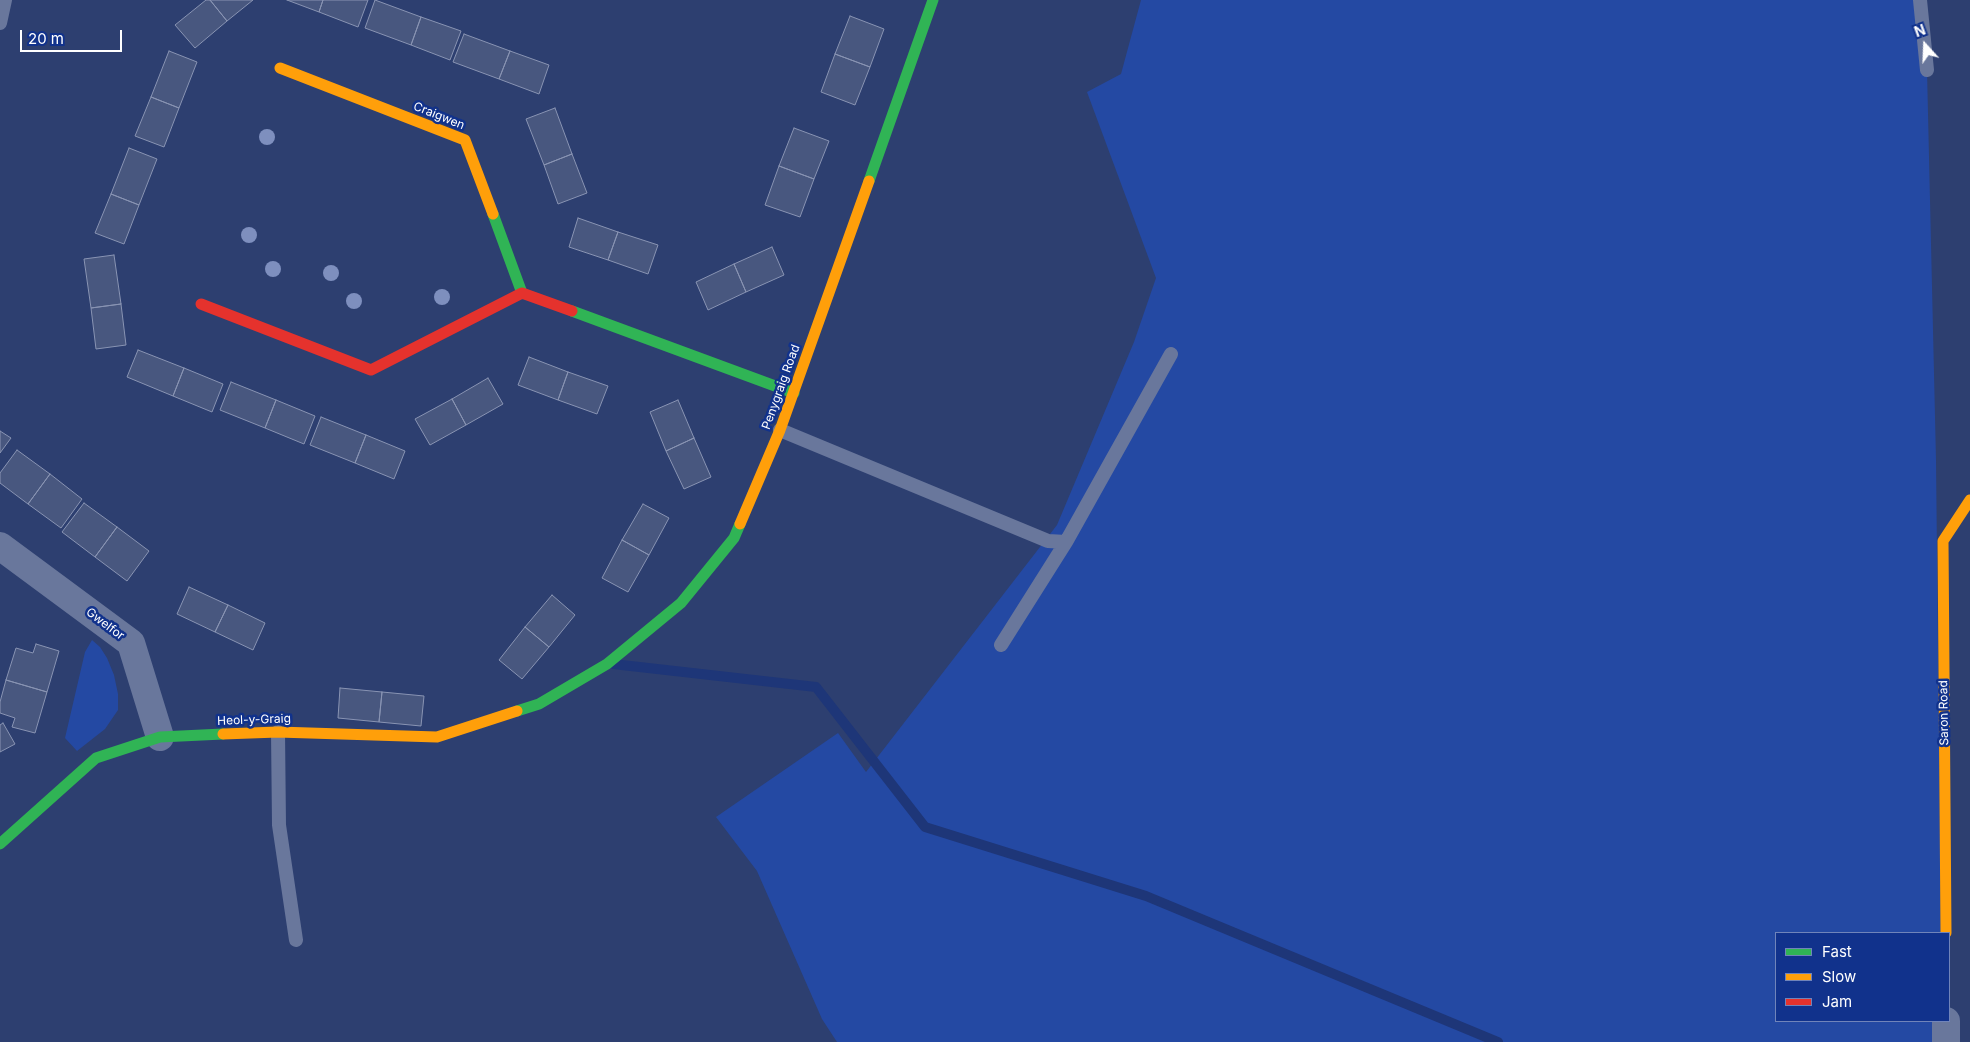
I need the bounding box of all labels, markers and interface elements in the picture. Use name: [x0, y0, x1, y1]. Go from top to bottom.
scale bar: [22, 20, 125, 52]
north arrow: [1900, 20, 1950, 70]
text: N: [1912, 21, 1928, 40]
text: 20 m: [28, 29, 64, 48]
street label: Craigwen: [411, 99, 467, 133]
street label: Penygraig Road: [759, 343, 803, 431]
street label: Gwelfor: [83, 605, 127, 643]
street label: Saron Road: [1936, 680, 1952, 746]
street label: Heol-y-Graig: [217, 712, 291, 728]
legend: [1775, 932, 1950, 1022]
text: Fast: [1822, 942, 1852, 961]
text: Slow: [1822, 967, 1856, 986]
text: Jam: [1822, 992, 1852, 1011]

